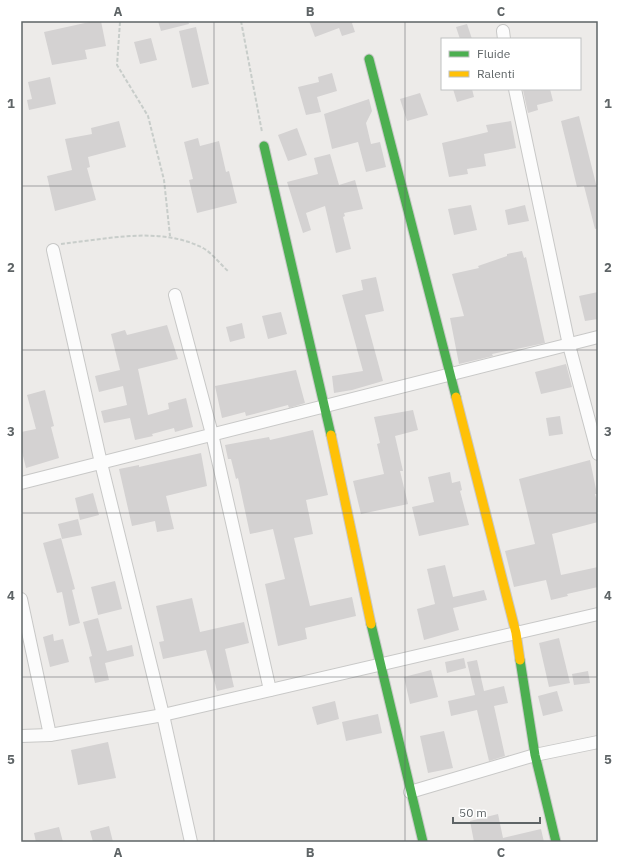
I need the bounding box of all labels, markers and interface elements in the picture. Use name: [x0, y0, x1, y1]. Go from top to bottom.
text: A: [114, 3, 123, 20]
text: B: [306, 3, 315, 20]
text: C: [497, 3, 506, 20]
legend: [441, 38, 581, 90]
text: Fluide: [477, 46, 511, 61]
text: Ralenti: [477, 66, 515, 81]
text: 1: [7, 95, 15, 112]
text: 1: [604, 95, 612, 112]
text: 2: [7, 259, 15, 276]
text: 2: [604, 259, 612, 276]
text: 3: [7, 423, 15, 440]
text: 3: [604, 423, 612, 440]
text: 4: [7, 587, 15, 604]
text: 4: [604, 587, 612, 604]
text: 5: [7, 751, 15, 768]
text: 5: [604, 751, 612, 768]
scale bar: [453, 799, 540, 825]
text: 50 m: [459, 805, 487, 820]
text: A: [114, 844, 123, 861]
text: B: [306, 844, 315, 861]
text: C: [497, 844, 506, 861]

